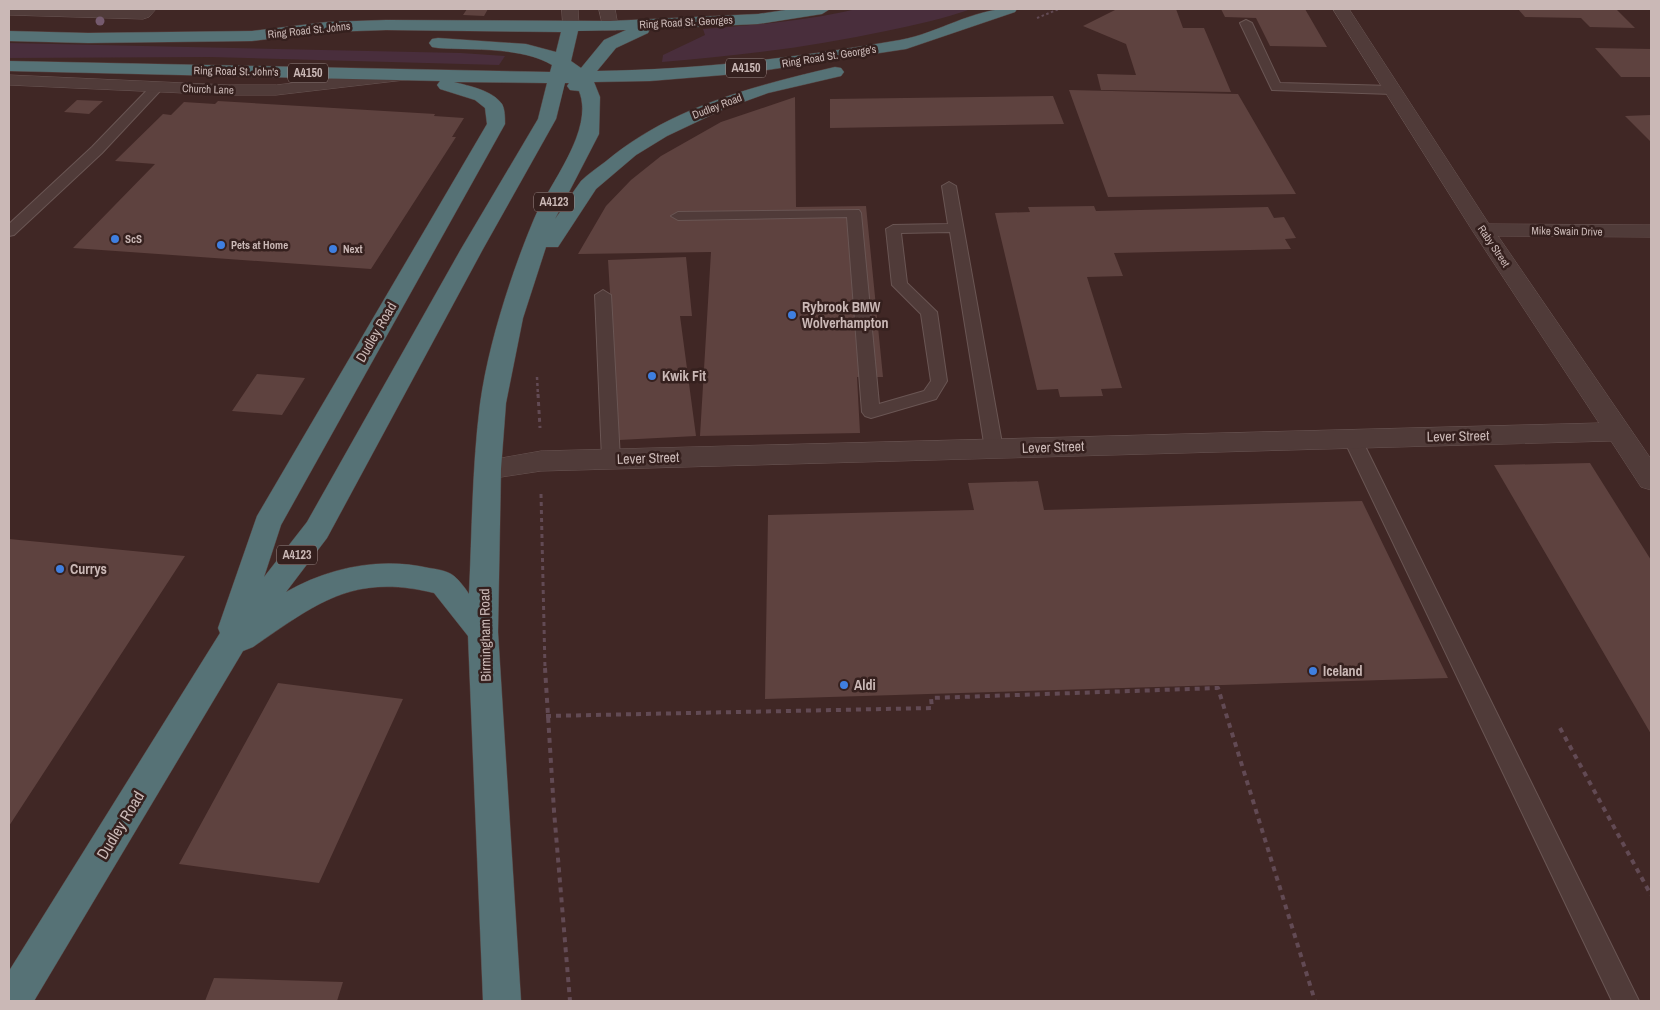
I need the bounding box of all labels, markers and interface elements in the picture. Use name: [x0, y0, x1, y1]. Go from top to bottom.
street label: Ring Road St. Georges: [639, 13, 734, 31]
street label: Ring Road St. Johns: [267, 19, 352, 41]
street label: Ring Road St. George's: [781, 42, 878, 70]
road number: A4150: [726, 58, 766, 78]
street label: Ring Road St. John's: [193, 63, 279, 79]
road number: A4150: [288, 64, 328, 82]
street label: Church Lane: [182, 81, 234, 97]
street label: Dudley Road: [690, 90, 744, 122]
road number: A4123: [534, 192, 574, 212]
street label: Raby Street: [1475, 222, 1513, 270]
street label: Mike Swain Drive: [1531, 223, 1603, 239]
place label: ScS: [125, 232, 142, 246]
marker: ScS: [109, 233, 121, 245]
place label: Pets at Home: [231, 238, 288, 252]
marker: Pets at Home: [215, 239, 227, 251]
place label: Next: [343, 242, 363, 256]
marker: Next: [327, 243, 339, 255]
place label: Rybrook BMW Wolverhampton: [802, 298, 889, 332]
street label: Dudley Road: [352, 299, 400, 365]
marker: Rybrook BMW Wolverhampton: [786, 309, 798, 321]
place label: Kwik Fit: [662, 367, 706, 385]
marker: Kwik Fit: [646, 370, 658, 382]
street label: Lever Street: [1427, 426, 1489, 446]
street label: Lever Street: [1021, 437, 1085, 457]
street label: Lever Street: [616, 448, 680, 468]
road number: A4123: [277, 546, 317, 564]
place label: Currys: [70, 560, 107, 578]
marker: Currys: [54, 563, 66, 575]
street label: Birmingham Road: [475, 588, 495, 682]
place label: Iceland: [1323, 662, 1363, 680]
marker: Iceland: [1307, 665, 1319, 677]
place label: Aldi: [854, 676, 876, 694]
marker: Aldi: [838, 679, 850, 691]
street label: Dudley Road: [91, 787, 149, 863]

